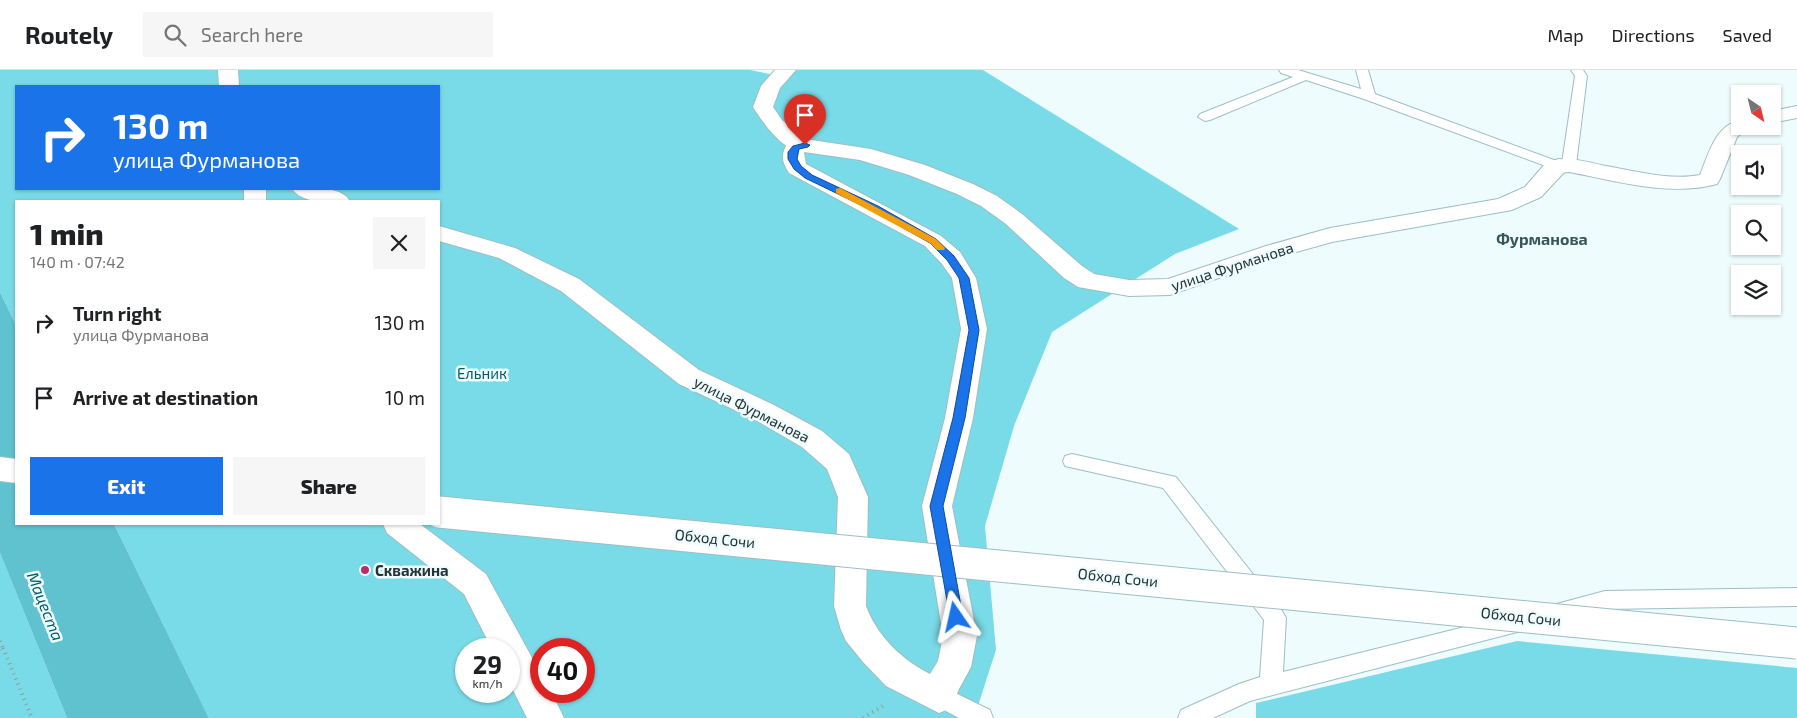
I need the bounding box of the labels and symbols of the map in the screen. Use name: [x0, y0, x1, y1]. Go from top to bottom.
north arrow: [1731, 85, 1781, 135]
pin: [784, 94, 826, 145]
district label: Фурманова: [1496, 229, 1588, 248]
street label: улица Фурманова: [1168, 238, 1296, 295]
park label: Ельник: [457, 364, 507, 382]
street label: улица Фурманова: [691, 372, 813, 447]
street label: Обход Сочи: [674, 525, 756, 551]
place label: Скважина: [375, 561, 449, 579]
marker: Скважина: [359, 564, 371, 576]
street label: Обход Сочи: [1077, 564, 1159, 590]
water label: Мацеста: [24, 569, 68, 643]
position arrow: [929, 590, 981, 642]
street label: Обход Сочи: [1480, 603, 1562, 629]
speed limit sign: 40: [530, 638, 595, 703]

